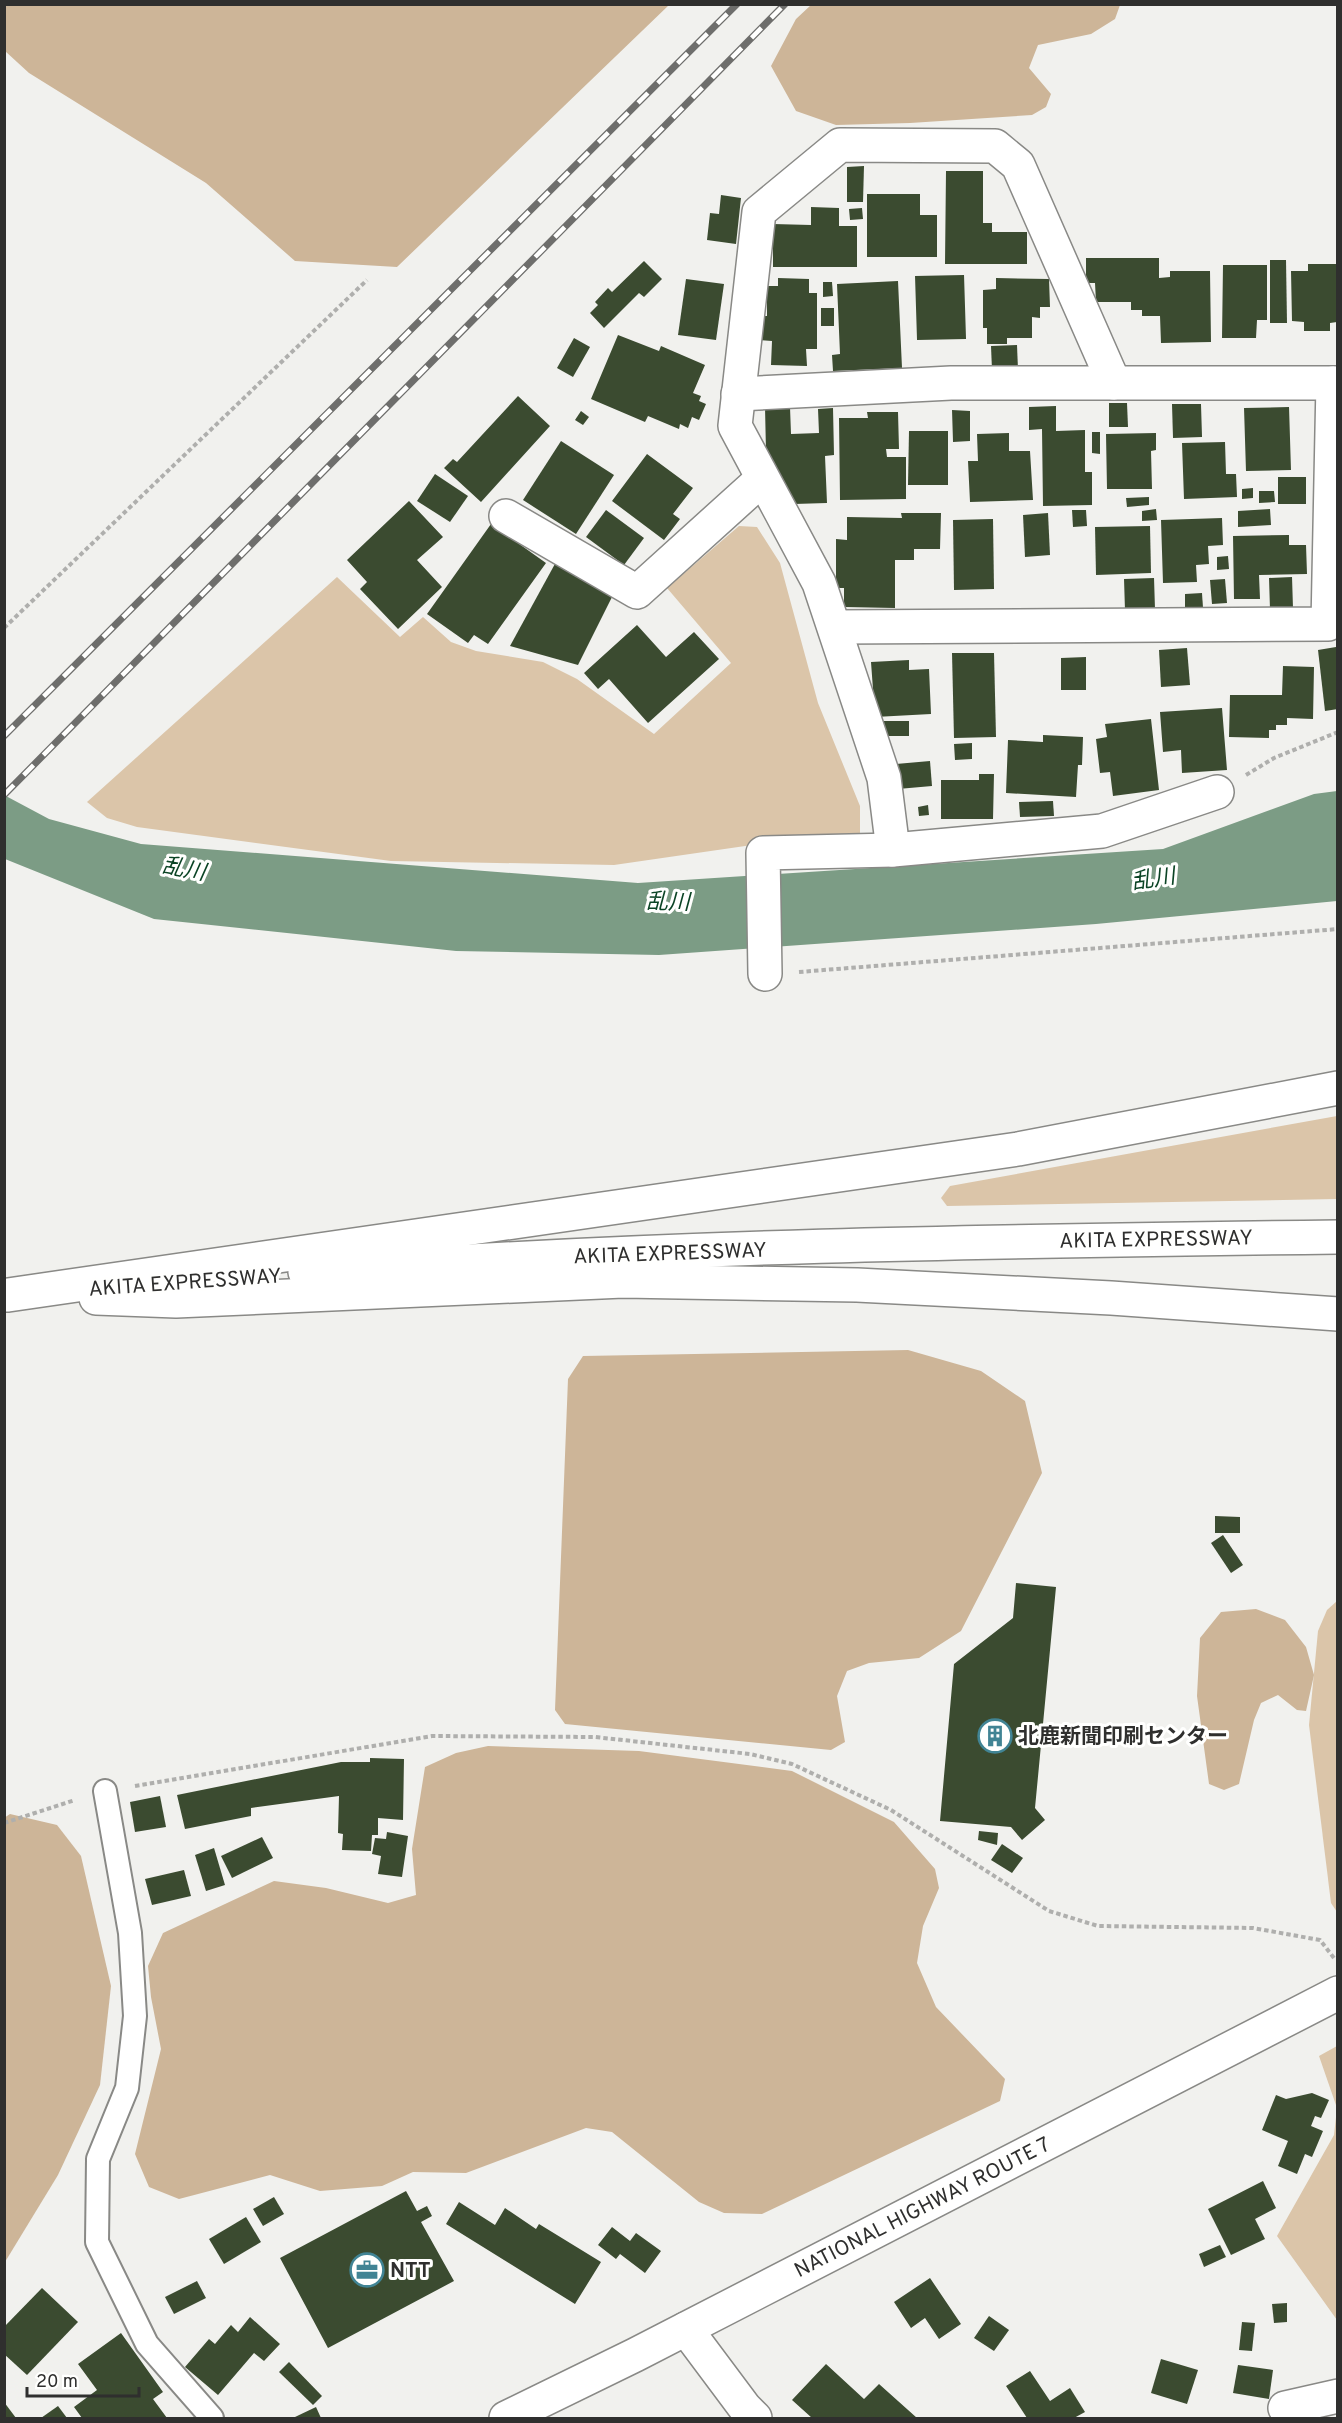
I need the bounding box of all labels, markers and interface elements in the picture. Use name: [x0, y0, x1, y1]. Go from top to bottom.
water label: 乱川: [160, 853, 210, 888]
water label: 乱川: [1130, 863, 1179, 897]
water label: 乱川: [646, 890, 692, 917]
street label: AKITA EXPRESSWAY: [1059, 1225, 1253, 1256]
street label: AKITA EXPRESSWAY: [573, 1238, 767, 1271]
street label: AKITA EXPRESSWAY: [88, 1263, 283, 1304]
building icon: 北鹿新聞印刷センター: [977, 1718, 1013, 1754]
place label: 北鹿新聞印刷センター: [1018, 1724, 1228, 1751]
street label: NATIONAL HIGHWAY ROUTE 7: [790, 2132, 1055, 2285]
office icon: NTT: [349, 2252, 385, 2288]
place label: NTT: [390, 2258, 431, 2285]
scale bar: [27, 2360, 140, 2398]
text: 20 m: [36, 2371, 78, 2394]

